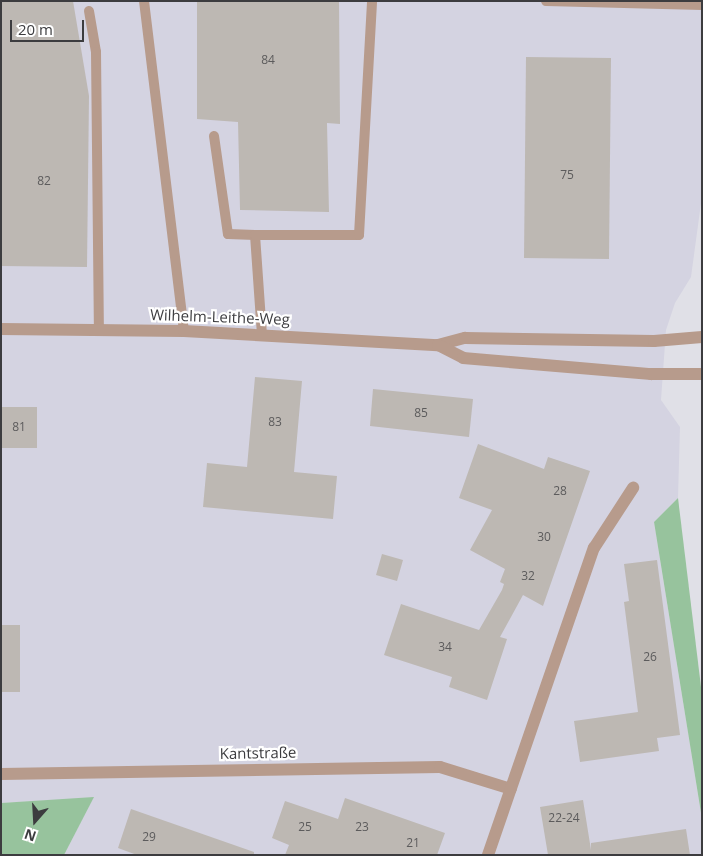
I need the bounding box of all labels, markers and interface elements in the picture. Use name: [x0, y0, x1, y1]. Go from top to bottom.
scale bar: [12, 10, 86, 42]
text: 20 m: [18, 19, 53, 39]
house number: 84: [261, 53, 275, 67]
house number: 75: [560, 168, 574, 182]
house number: 82: [37, 174, 51, 188]
street label: Wilhelm-Leithe-Weg: [150, 306, 290, 328]
house number: 85: [414, 406, 428, 420]
house number: 83: [268, 415, 282, 429]
house number: 81: [12, 420, 26, 434]
house number: 28: [553, 484, 567, 498]
house number: 30: [537, 530, 551, 544]
house number: 32: [521, 569, 535, 583]
house number: 34: [438, 640, 452, 654]
house number: 26: [643, 650, 657, 664]
street label: Kantstraße: [219, 743, 297, 763]
north arrow: [10, 796, 60, 846]
house number: 22-24: [548, 811, 580, 825]
house number: 25: [298, 820, 312, 834]
house number: 23: [355, 820, 369, 834]
text: N: [21, 825, 38, 846]
house number: 29: [142, 830, 156, 844]
house number: 21: [406, 836, 420, 850]

